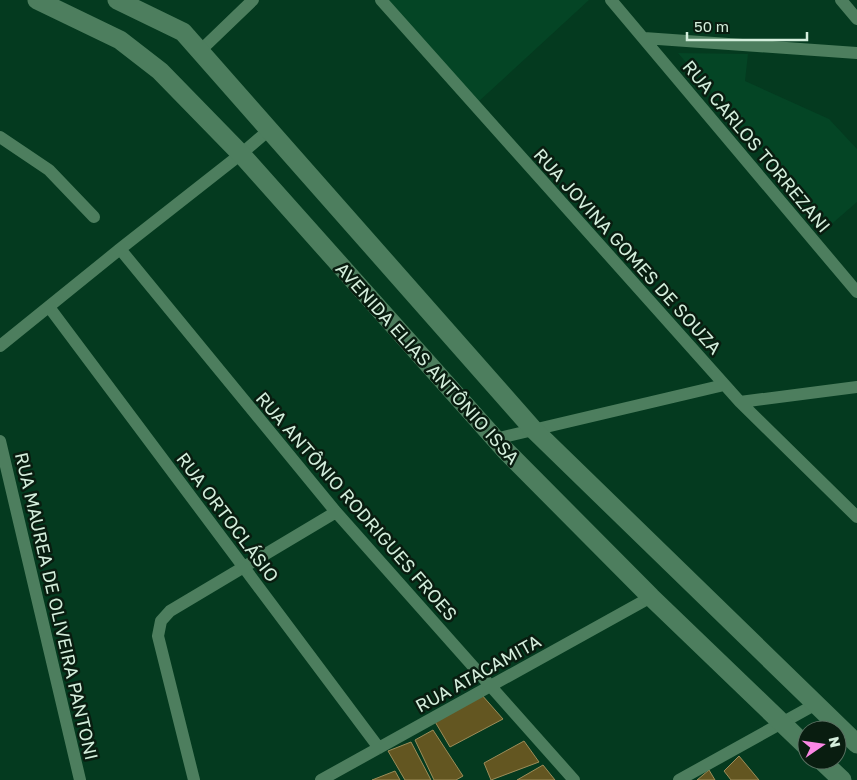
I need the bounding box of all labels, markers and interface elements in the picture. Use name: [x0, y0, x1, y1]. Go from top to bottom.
scale bar: [687, 10, 807, 42]
text: 50 m: [694, 17, 729, 35]
street label: RUA CARLOS TORREZANI: [678, 55, 836, 237]
street label: RUA JOVINA GOMES DE SOUZA: [530, 143, 726, 359]
street label: AVENIDA ELIAS ANTÔNIO ISSA: [332, 258, 524, 468]
street label: RUA ANTÔNIO RODRIGUES FROES: [252, 387, 462, 625]
street label: RUA ORTOCLÁSIO: [172, 448, 284, 586]
street label: RUA MAUREA DE OLIVEIRA PANTONI: [11, 450, 103, 762]
street label: RUA ATACAMITA: [411, 629, 545, 717]
north arrow: [797, 720, 847, 770]
text: N: [826, 735, 845, 749]

